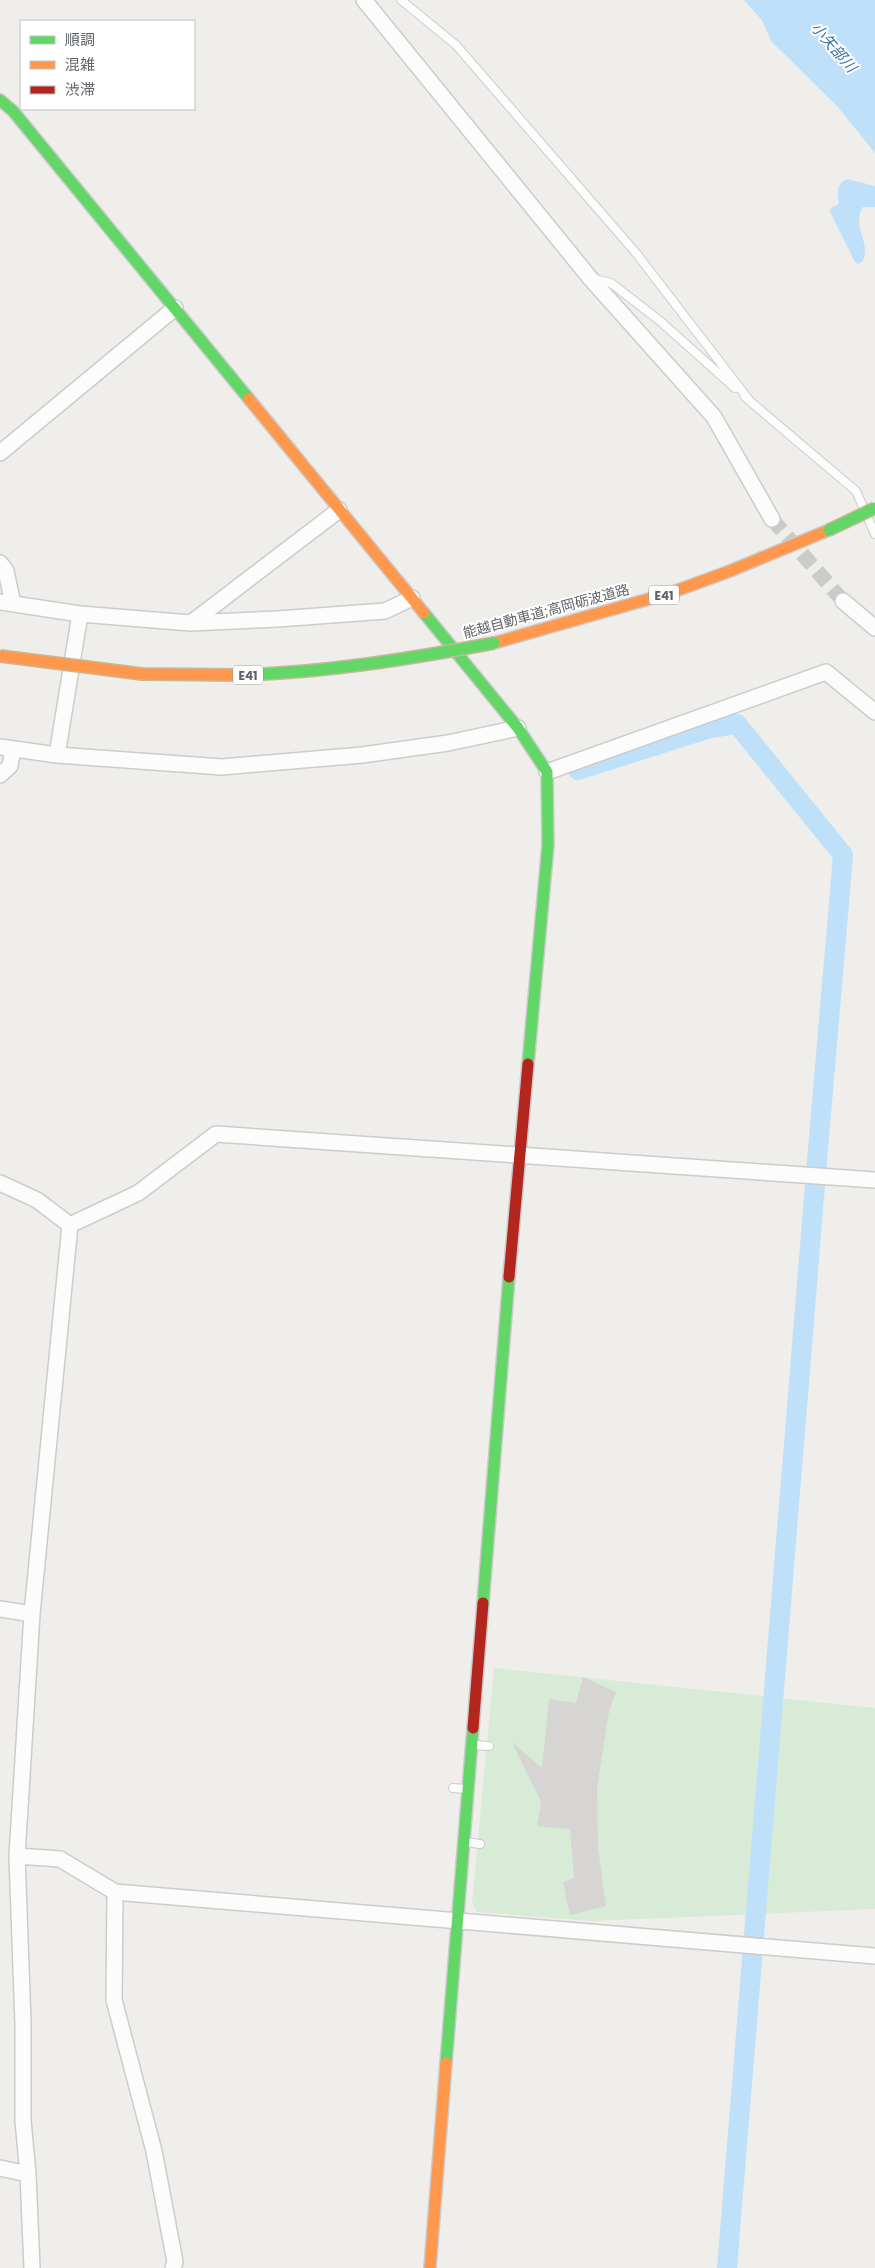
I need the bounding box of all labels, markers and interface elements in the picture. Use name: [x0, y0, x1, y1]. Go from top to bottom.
water label: 小矢部川: [806, 17, 863, 78]
legend: [20, 20, 195, 110]
text: 順調: [65, 29, 95, 50]
text: 混雑: [65, 54, 95, 75]
text: 渋滞: [65, 79, 95, 100]
street label: 能越自動車道;高岡砺波道路: [460, 579, 632, 643]
road number: E41: [649, 586, 679, 604]
road number: E41: [233, 666, 263, 684]

